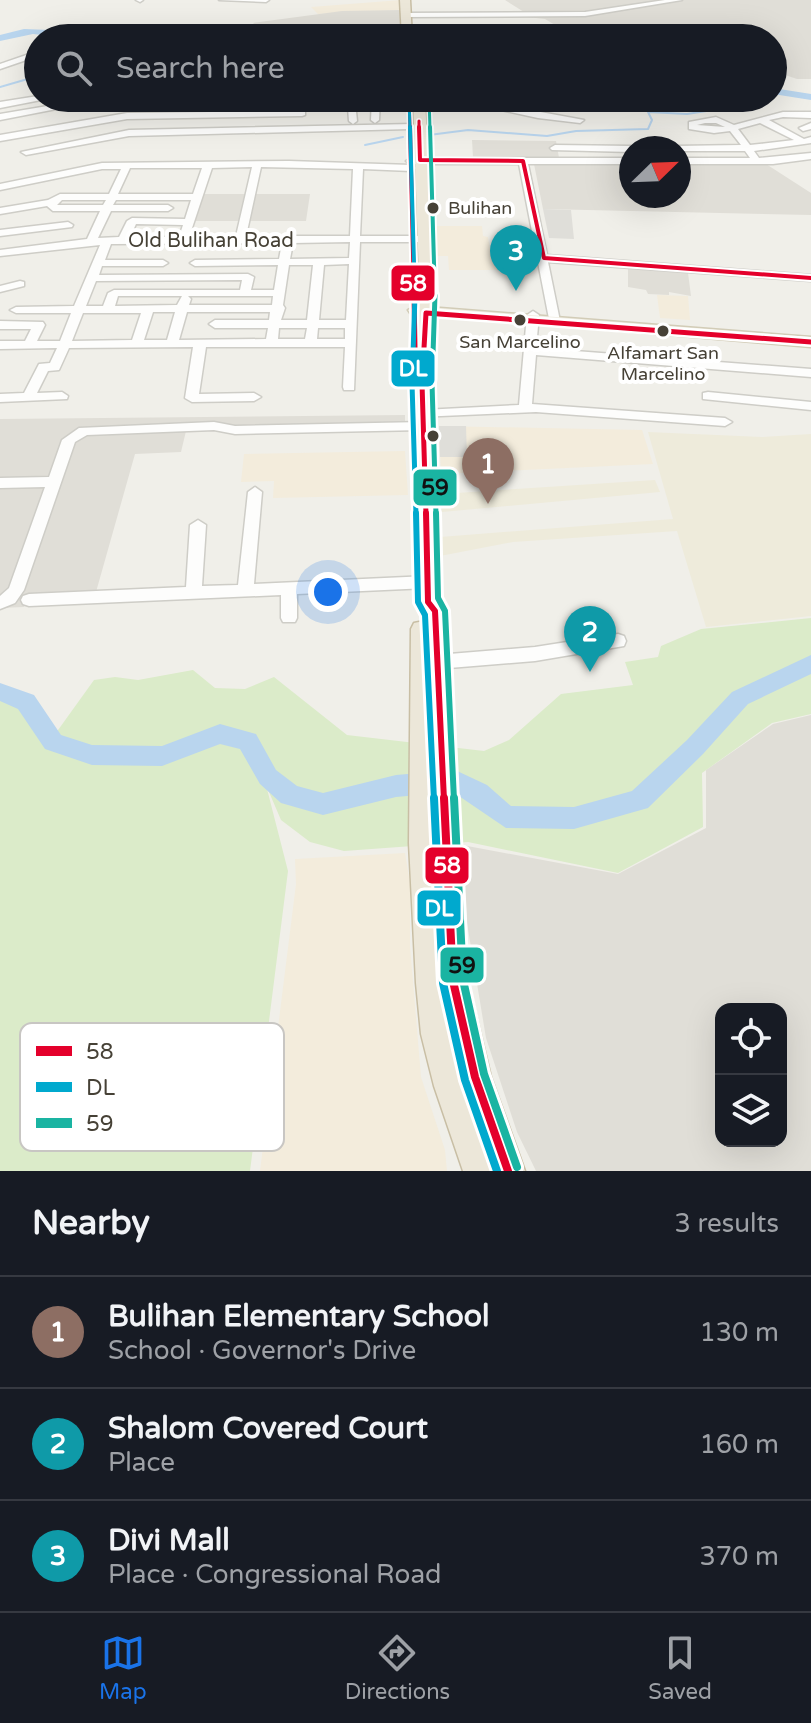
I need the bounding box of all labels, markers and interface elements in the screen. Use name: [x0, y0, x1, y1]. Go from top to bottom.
search box: [24, 24, 787, 112]
icon: search: [52, 46, 96, 90]
text: Search here: [116, 50, 285, 87]
north arrow: [619, 136, 691, 208]
place label: Bulihan: [448, 197, 512, 219]
marker: Bulihan: [425, 200, 441, 216]
pin: 3: [490, 225, 542, 291]
street label: Old Bulihan Road: [128, 229, 294, 253]
line badge: 58: [390, 264, 436, 302]
text: 58: [399, 271, 427, 297]
marker: San Marcelino: [512, 312, 528, 328]
marker: Alfamart San Marcelino: [655, 323, 671, 339]
place label: San Marcelino: [459, 331, 581, 353]
place label: Alfamart San Marcelino: [607, 342, 719, 385]
line badge: DL: [390, 349, 436, 388]
text: DL: [398, 356, 428, 382]
unlabelled marker: [425, 428, 441, 444]
pin: 1: [462, 438, 514, 504]
line badge: 59: [412, 468, 458, 507]
text: 59: [421, 475, 449, 501]
your location: [308, 572, 348, 612]
pin: 2: [564, 606, 616, 672]
line badge: 58: [424, 846, 470, 885]
text: 58: [433, 853, 461, 879]
line badge: DL: [416, 889, 462, 927]
text: DL: [424, 896, 454, 922]
line badge: 59: [439, 946, 485, 984]
text: 59: [448, 953, 476, 979]
map controls: [715, 1003, 787, 1147]
button: locate: [715, 1003, 787, 1075]
legend: [20, 1023, 284, 1151]
text: 58: [86, 1039, 114, 1065]
text: DL: [86, 1075, 116, 1101]
button: layers: [715, 1075, 787, 1147]
text: 59: [86, 1111, 114, 1137]
text: Nearby: [32, 1203, 150, 1244]
text: 3 results: [674, 1208, 779, 1239]
text: Bulihan Elementary School: [108, 1298, 489, 1335]
text: 1: [50, 1317, 66, 1348]
text: 130 m: [699, 1317, 779, 1348]
text: School · Governor's Drive: [108, 1335, 416, 1366]
text: Shalom Covered Court: [108, 1410, 428, 1447]
text: 2: [50, 1429, 66, 1460]
text: 160 m: [699, 1429, 779, 1460]
text: Place: [108, 1447, 175, 1478]
text: Divi Mall: [108, 1522, 230, 1559]
text: 3: [50, 1541, 66, 1572]
text: 370 m: [699, 1541, 779, 1572]
text: Place · Congressional Road: [108, 1559, 441, 1590]
tab: Map: [99, 1631, 147, 1705]
tab: Directions: [345, 1631, 450, 1705]
tab: Saved: [648, 1631, 712, 1705]

